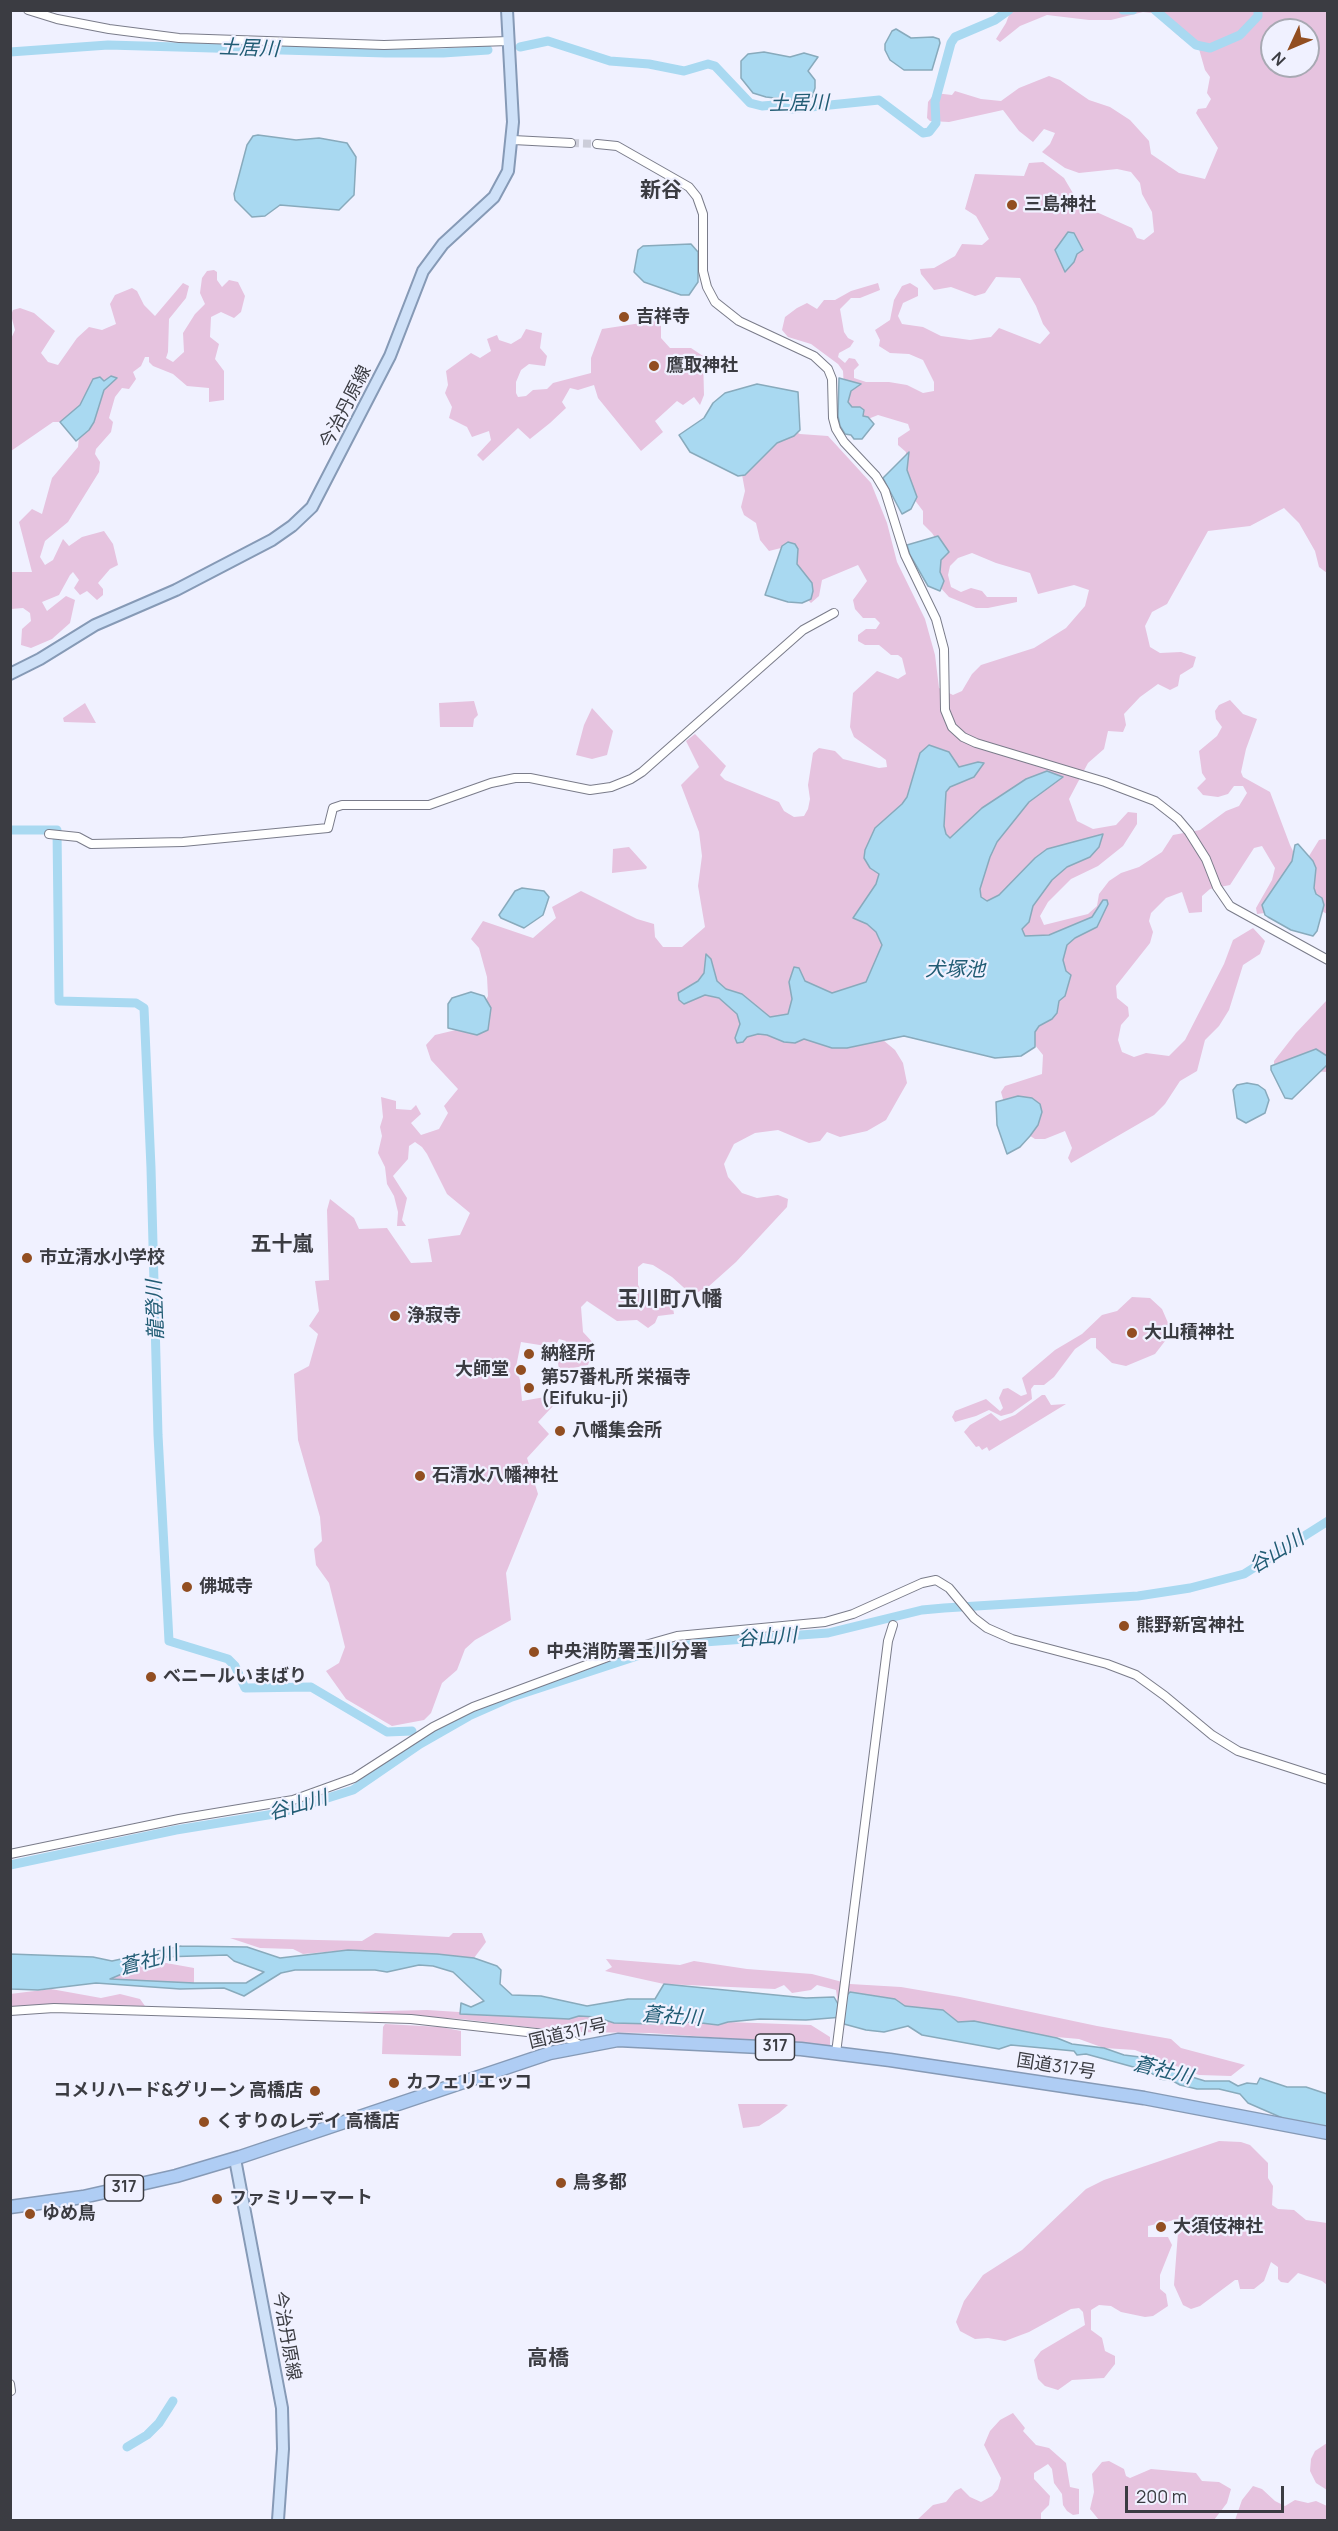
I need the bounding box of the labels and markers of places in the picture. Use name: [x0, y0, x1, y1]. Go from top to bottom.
place label: 三島神社: [1024, 194, 1096, 216]
marker: 三島神社: [1005, 198, 1019, 212]
place label: 吉祥寺: [636, 306, 690, 328]
marker: 吉祥寺: [617, 310, 631, 324]
place label: 鷹取神社: [666, 355, 738, 377]
marker: 鷹取神社: [647, 359, 661, 373]
place label: 市立清水小学校: [39, 1247, 165, 1269]
marker: 市立清水小学校: [20, 1251, 34, 1265]
place label: 浄寂寺: [407, 1305, 461, 1327]
marker: 浄寂寺: [388, 1309, 402, 1323]
place label: 大山積神社: [1144, 1322, 1234, 1344]
marker: 大山積神社: [1125, 1326, 1139, 1340]
place label: 納経所: [541, 1343, 595, 1365]
marker: 納経所: [522, 1347, 536, 1361]
place label: 大師堂: [455, 1359, 509, 1381]
marker: 大師堂: [514, 1363, 528, 1377]
place label: 第57番札所 栄福寺 (Eifuku-ji): [541, 1367, 691, 1410]
marker: 第57番札所 栄福寺 (Eifuku-ji): [522, 1381, 536, 1395]
place label: 八幡集会所: [572, 1420, 662, 1442]
marker: 八幡集会所: [553, 1424, 567, 1438]
place label: 石清水八幡神社: [432, 1465, 558, 1487]
marker: 石清水八幡神社: [413, 1469, 427, 1483]
place label: 佛城寺: [199, 1576, 253, 1598]
marker: 佛城寺: [180, 1580, 194, 1594]
place label: 熊野新宮神社: [1136, 1615, 1244, 1637]
marker: 熊野新宮神社: [1117, 1619, 1131, 1633]
place label: 中央消防署玉川分署: [546, 1641, 708, 1663]
marker: 中央消防署玉川分署: [527, 1645, 541, 1659]
place label: べニールいまばり: [163, 1666, 307, 1688]
marker: べニールいまばり: [144, 1670, 158, 1684]
place label: カフェリエッコ: [406, 2072, 532, 2094]
marker: カフェリエッコ: [387, 2076, 401, 2090]
place label: コメリハード&グリーン 高橋店: [53, 2080, 303, 2102]
marker: コメリハード&グリーン 高橋店: [308, 2084, 322, 2098]
place label: くすりのレデイ 高橋店: [216, 2111, 400, 2133]
marker: くすりのレデイ 高橋店: [197, 2115, 211, 2129]
place label: 鳥多都: [573, 2172, 627, 2194]
marker: 鳥多都: [554, 2176, 568, 2190]
place label: ファミリーマート: [229, 2188, 373, 2210]
marker: ファミリーマート: [210, 2192, 224, 2206]
place label: ゆめ鳥: [42, 2203, 96, 2225]
marker: ゆめ鳥: [23, 2207, 37, 2221]
place label: 大須伎神社: [1173, 2216, 1263, 2238]
marker: 大須伎神社: [1154, 2220, 1168, 2234]

